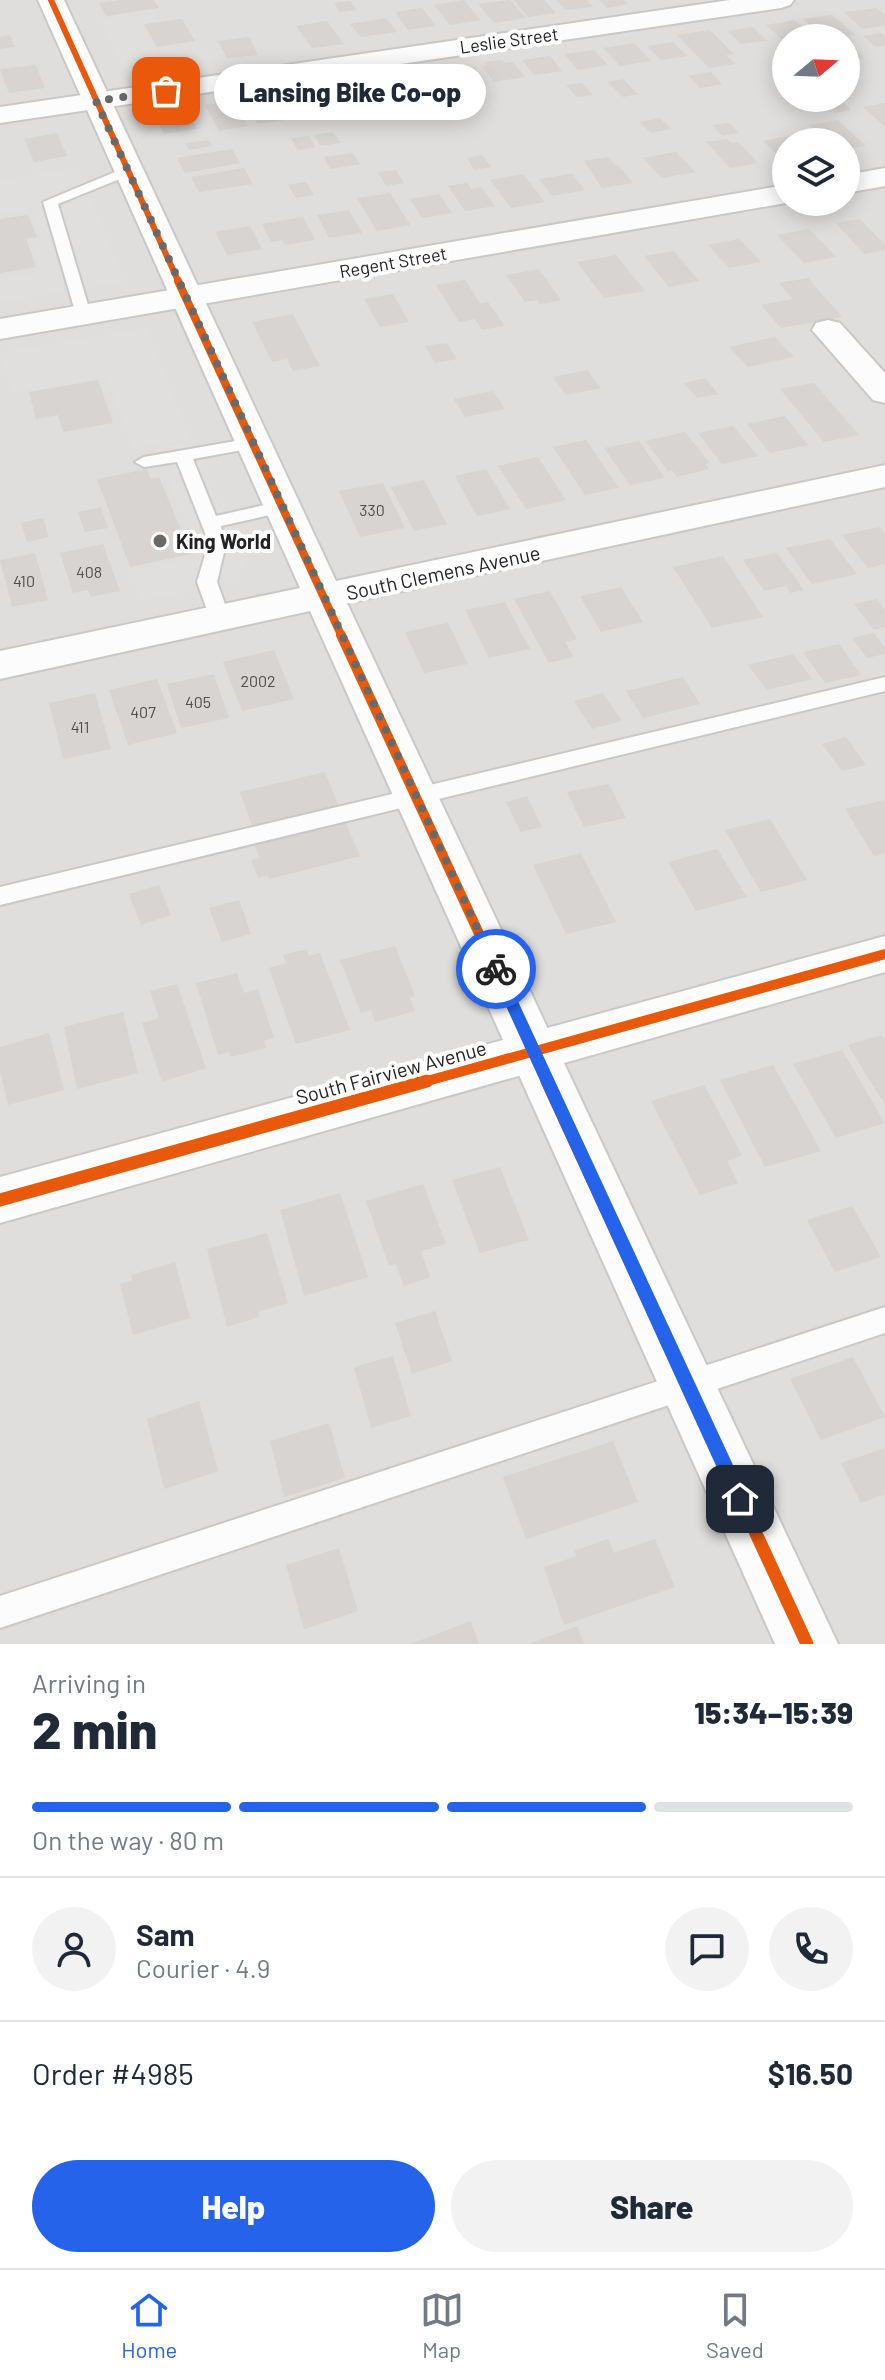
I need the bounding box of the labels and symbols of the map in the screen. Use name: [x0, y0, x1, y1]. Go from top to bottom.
street label: Leslie Street: [458, 22, 560, 58]
north arrow: [772, 24, 860, 112]
pin: [132, 57, 200, 125]
callout: Lansing Bike Co-op: [214, 63, 486, 119]
street label: Regent Street: [338, 242, 448, 282]
house number: 330: [359, 500, 385, 519]
place label: King World: [176, 529, 271, 553]
marker: King World: [151, 532, 169, 550]
street label: South Clemens Avenue: [344, 540, 542, 604]
house number: 408: [76, 562, 102, 581]
house number: 410: [13, 571, 35, 590]
house number: 2002: [240, 671, 276, 690]
house number: 405: [185, 692, 211, 711]
house number: 407: [130, 702, 156, 721]
house number: 411: [71, 717, 89, 736]
courier: [456, 929, 536, 1009]
street label: South Fairview Avenue: [293, 1035, 489, 1109]
pin: [706, 1465, 774, 1533]

